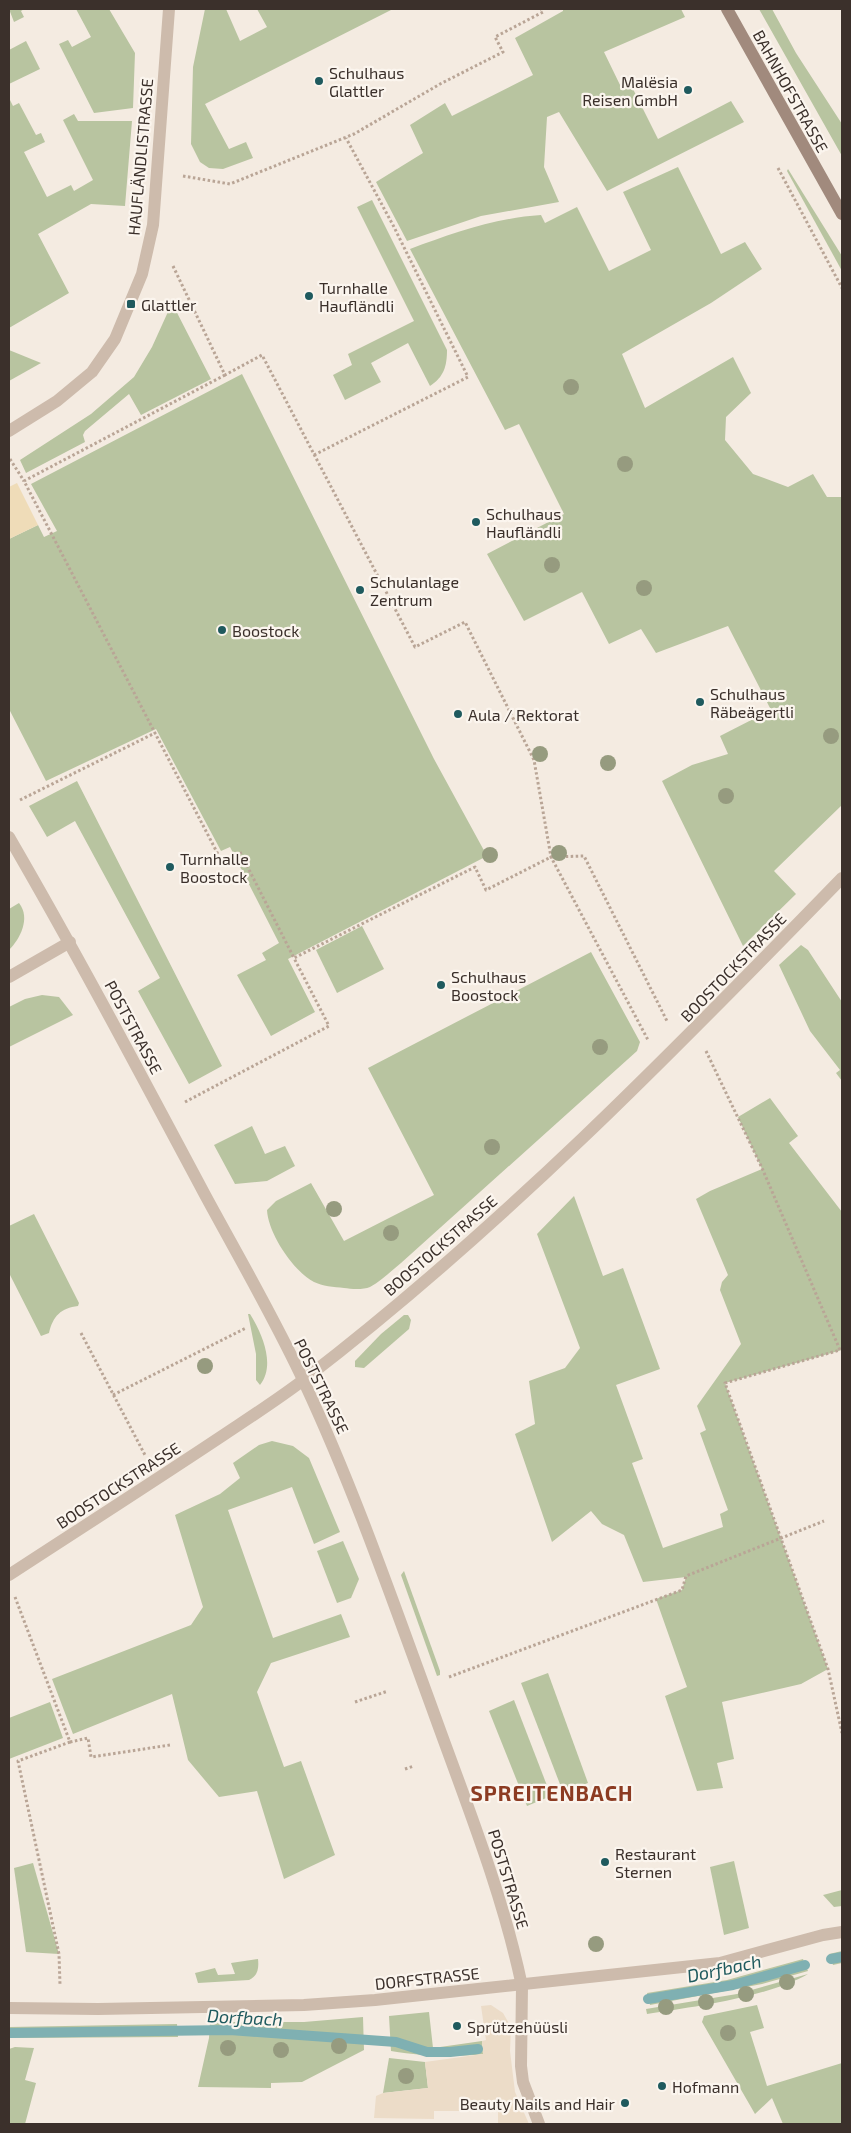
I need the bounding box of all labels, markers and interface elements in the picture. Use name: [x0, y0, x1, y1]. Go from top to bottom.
street label: BAHNHOFSTRASSE: [750, 27, 833, 155]
place label: Schulhaus Glattler: [329, 63, 404, 100]
place label: Malësia Reisen GmbH: [582, 72, 678, 109]
marker: Schulhaus Glattler: [313, 75, 325, 87]
street label: HAUFLÄNDLISTRASSE: [124, 78, 156, 236]
marker: Malësia Reisen GmbH: [682, 84, 694, 96]
place label: Turnhalle Haufländli: [319, 278, 394, 315]
marker: Turnhalle Haufländli: [303, 290, 315, 302]
place label: Glattler: [141, 295, 197, 314]
marker: Glattler: [125, 298, 137, 310]
place label: Schulhaus Haufländli: [486, 504, 561, 541]
marker: Schulhaus Haufländli: [470, 516, 482, 528]
place label: Schulanlage Zentrum: [370, 572, 459, 609]
marker: Schulanlage Zentrum: [354, 584, 366, 596]
place label: Boostock: [232, 621, 299, 640]
marker: Boostock: [216, 624, 228, 636]
place label: Schulhaus Räbeägertli: [710, 684, 794, 721]
marker: Schulhaus Räbeägertli: [694, 696, 706, 708]
place label: Aula / Rektorat: [468, 705, 579, 724]
marker: Aula / Rektorat: [452, 708, 464, 720]
place label: Turnhalle Boostock: [180, 849, 249, 886]
marker: Turnhalle Boostock: [164, 861, 176, 873]
street label: BOOSTOCKSTRASSE: [676, 909, 790, 1025]
place label: Schulhaus Boostock: [451, 967, 526, 1004]
street label: POSTSTRASSE: [101, 977, 167, 1077]
marker: Schulhaus Boostock: [435, 979, 447, 991]
street label: BOOSTOCKSTRASSE: [380, 1191, 500, 1299]
street label: POSTSTRASSE: [291, 1335, 353, 1437]
street label: BOOSTOCKSTRASSE: [53, 1438, 183, 1532]
district label: SPREITENBACH: [471, 1780, 633, 1805]
street label: POSTSTRASSE: [485, 1827, 533, 1931]
place label: Restaurant Sternen: [615, 1844, 696, 1881]
marker: Restaurant Sternen: [599, 1856, 611, 1868]
water label: Dorfbach: [685, 1949, 763, 1987]
street label: DORFSTRASSE: [374, 1963, 480, 1993]
water label: Dorfbach: [207, 2004, 283, 2030]
place label: Sprützehüüsli: [467, 2017, 568, 2036]
marker: Sprützehüüsli: [451, 2020, 463, 2032]
place label: Hofmann: [672, 2077, 739, 2096]
marker: Hofmann: [656, 2080, 668, 2092]
place label: Beauty Nails and Hair: [460, 2094, 616, 2113]
marker: Beauty Nails and Hair: [619, 2097, 631, 2109]

